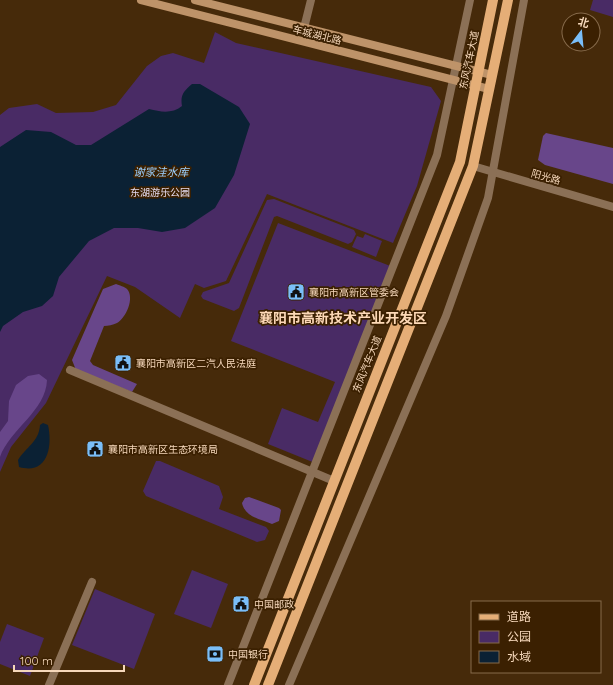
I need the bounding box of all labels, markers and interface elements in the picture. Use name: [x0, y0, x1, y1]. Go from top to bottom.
north arrow: [561, 12, 601, 52]
text: 北: [577, 14, 591, 31]
street label: 车城湖北路: [291, 23, 343, 47]
street label: 东风汽车大道: [456, 29, 482, 91]
water label: 谢家洼水库: [134, 165, 190, 179]
street label: 阳光路: [530, 167, 562, 187]
park label: 东湖游乐公园: [130, 186, 190, 199]
public building icon: 襄阳市高新区管委会: [286, 282, 306, 302]
place label: 襄阳市高新区管委会: [309, 286, 399, 299]
district label: 襄阳市高新技术产业开发区: [259, 309, 427, 327]
street label: 东风汽车大道: [350, 334, 384, 394]
public building icon: 襄阳市高新区二汽人民法庭: [113, 353, 133, 373]
place label: 襄阳市高新区二汽人民法庭: [136, 357, 256, 370]
public building icon: 襄阳市高新区生态环境局: [85, 439, 105, 459]
place label: 襄阳市高新区生态环境局: [108, 443, 218, 456]
public building icon: 中国邮政: [231, 594, 251, 614]
place label: 中国邮政: [254, 598, 294, 611]
legend: [471, 601, 601, 673]
text: 道路: [507, 609, 531, 624]
text: 公园: [507, 629, 531, 644]
bank icon: 中国银行: [205, 644, 225, 664]
scale bar: [14, 647, 124, 673]
place label: 中国银行: [228, 648, 268, 661]
text: 水域: [507, 649, 531, 664]
text: 100 m: [20, 653, 53, 668]

